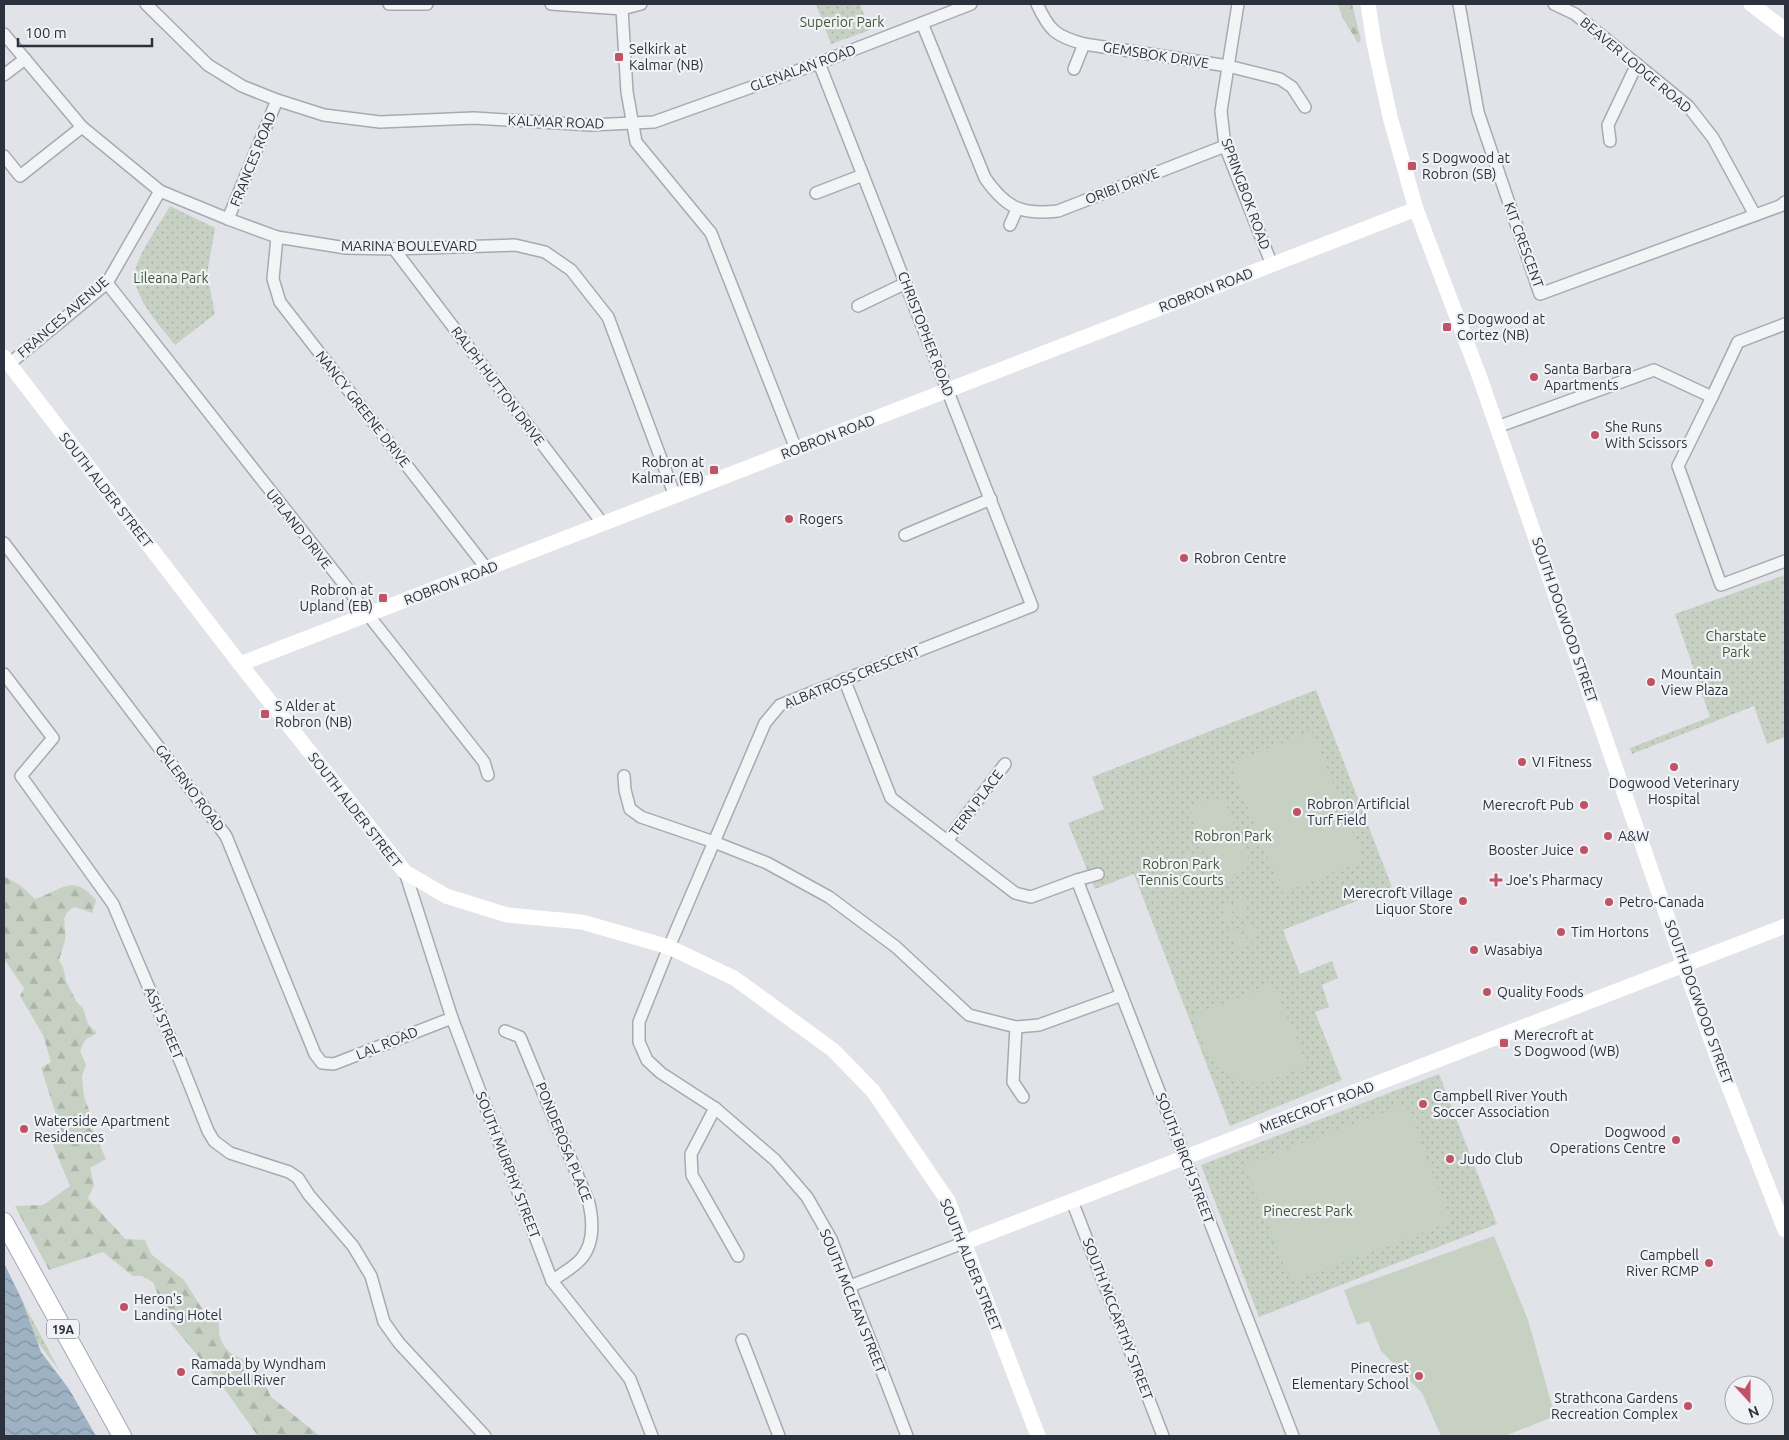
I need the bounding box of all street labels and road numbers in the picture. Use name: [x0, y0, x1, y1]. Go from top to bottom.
street label: BEAVER LODGE ROAD: [1577, 14, 1695, 116]
street label: GEMSBOK DRIVE: [1102, 39, 1210, 71]
street label: GLENALAN ROAD: [748, 41, 858, 95]
street label: FRANCES ROAD: [227, 109, 279, 209]
street label: KALMAR ROAD: [507, 112, 605, 132]
street label: SPRINGBOK ROAD: [1218, 136, 1274, 252]
street label: ORIBI DRIVE: [1083, 165, 1161, 207]
street label: KIT CRESCENT: [1501, 200, 1547, 290]
street label: MARINA BOULEVARD: [341, 238, 477, 254]
street label: ROBRON ROAD: [1157, 265, 1255, 315]
street label: CHRISTOPHER ROAD: [895, 269, 957, 399]
street label: FRANCES AVENUE: [14, 273, 112, 361]
street label: RALPH HUTTON DRIVE: [448, 323, 548, 449]
street label: NANCY GREENE DRIVE: [313, 348, 413, 470]
street label: ROBRON ROAD: [779, 412, 877, 462]
street label: SOUTH ALDER STREET: [56, 429, 156, 551]
street label: UPLAND DRIVE: [263, 486, 335, 572]
street label: SOUTH DOGWOOD STREET: [1529, 535, 1601, 705]
street label: ROBRON ROAD: [402, 558, 500, 608]
street label: ALBATROSS CRESCENT: [782, 642, 923, 712]
street label: GALERNO ROAD: [152, 741, 228, 835]
street label: SOUTH ALDER STREET: [305, 749, 405, 871]
street label: TERN PLACE: [946, 767, 1006, 839]
street label: SOUTH DOGWOOD STREET: [1662, 918, 1736, 1086]
street label: ASH STREET: [142, 984, 186, 1062]
street label: LAL ROAD: [354, 1023, 420, 1063]
street label: MERECROFT ROAD: [1257, 1078, 1377, 1136]
street label: PONDEROSA PLACE: [533, 1080, 595, 1204]
street label: SOUTH MURPHY STREET: [473, 1089, 543, 1241]
street label: SOUTH BIRCH STREET: [1153, 1090, 1217, 1226]
street label: SOUTH ALDER STREET: [937, 1196, 1005, 1334]
street label: SOUTH MCLEAN STREET: [817, 1227, 889, 1376]
street label: SOUTH MCCARTHY STREET: [1080, 1236, 1156, 1402]
road number: 19A: [47, 1320, 79, 1338]

